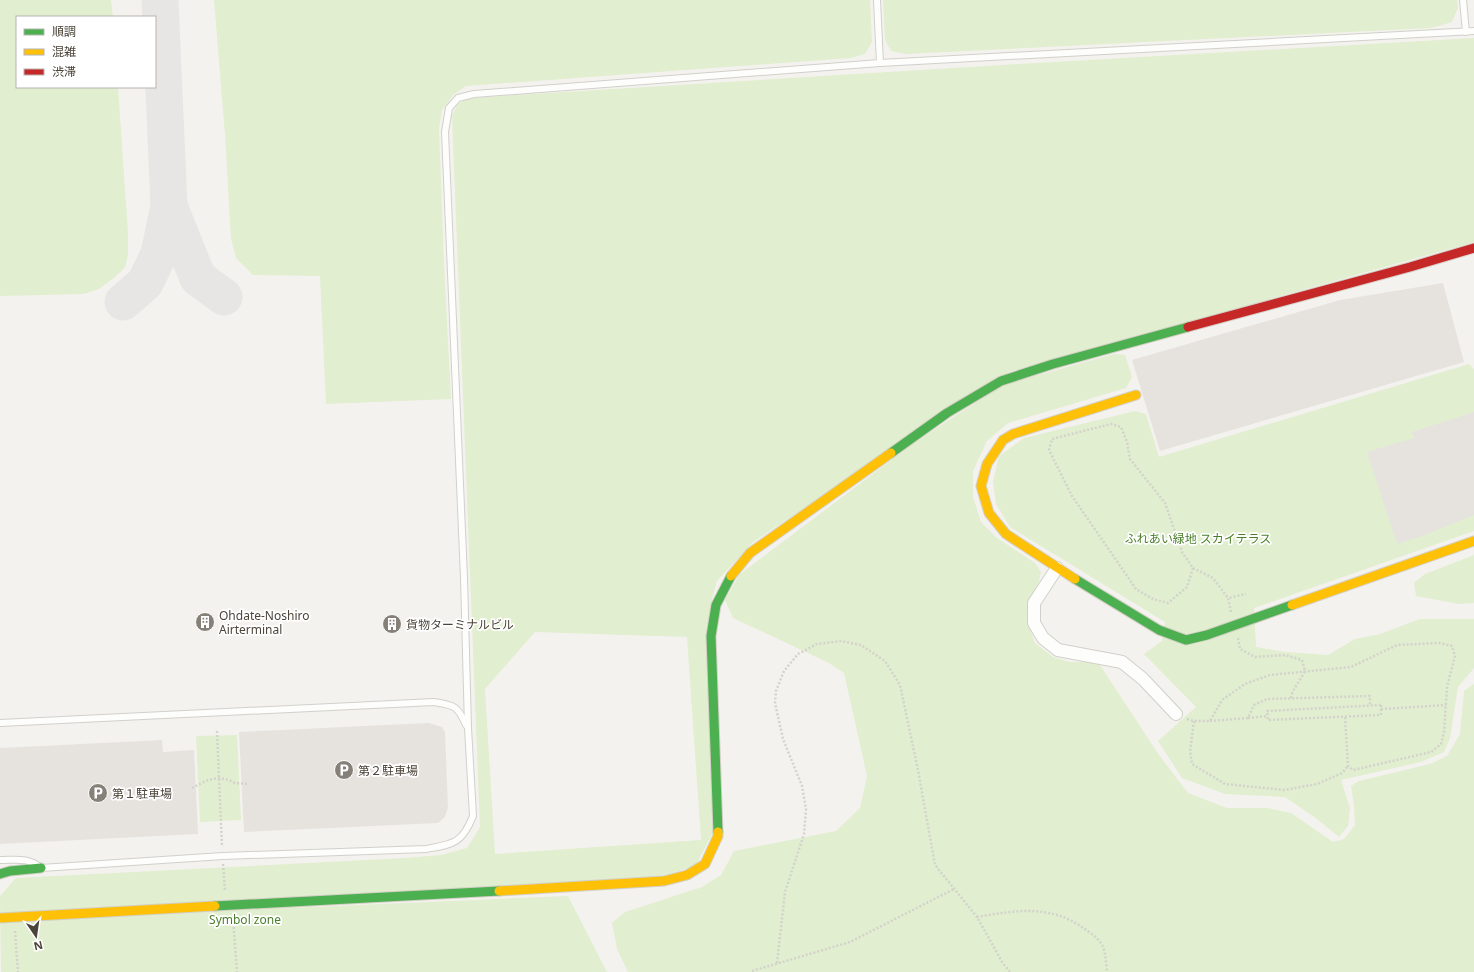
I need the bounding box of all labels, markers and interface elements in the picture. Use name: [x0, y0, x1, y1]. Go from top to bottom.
legend: [16, 16, 156, 88]
text: 順調: [52, 23, 76, 40]
text: 混雑: [52, 43, 76, 60]
text: 渋滞: [52, 63, 76, 80]
park label: ふれあい緑地 スカイテラス: [1125, 530, 1271, 547]
place label: Ohdate-Noshiro Airterminal: [219, 607, 309, 638]
building icon: Ohdate-Noshiro Airterminal: [194, 611, 216, 633]
building icon: 貨物ターミナルビル: [381, 613, 403, 635]
place label: 貨物ターミナルビル: [406, 616, 514, 633]
parking icon: 第２駐車場: [333, 759, 355, 781]
place label: 第２駐車場: [358, 762, 418, 779]
parking icon: 第１駐車場: [87, 782, 109, 804]
place label: 第１駐車場: [112, 785, 172, 802]
park label: Symbol zone: [209, 911, 281, 928]
north arrow: [16, 916, 56, 956]
text: N: [32, 938, 44, 955]

